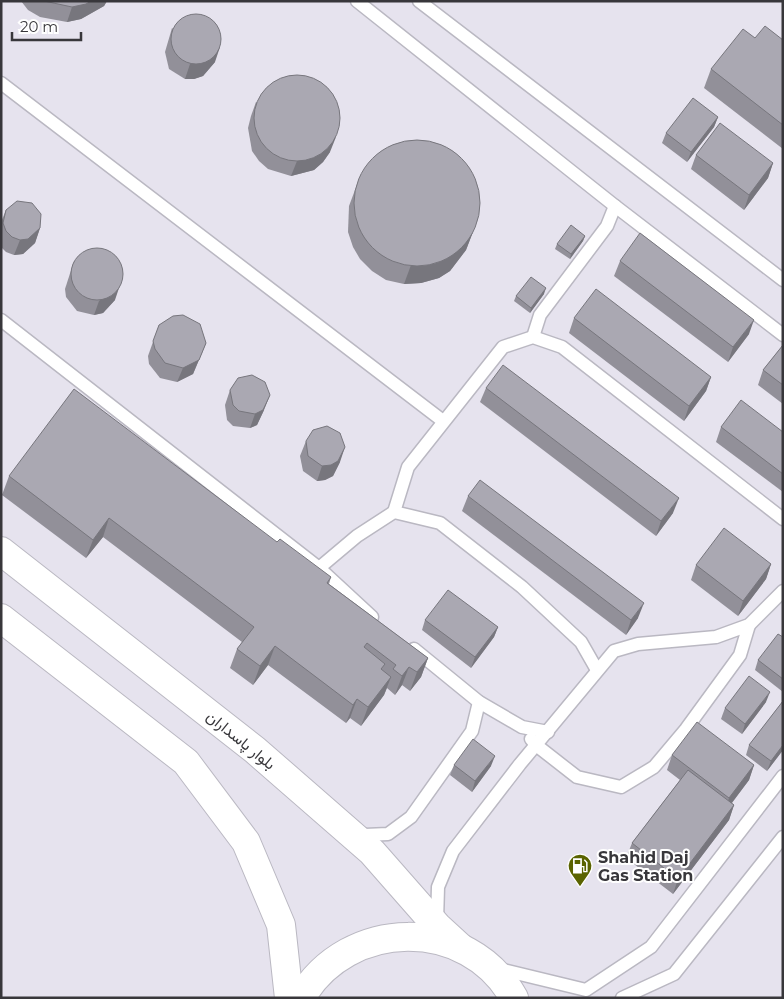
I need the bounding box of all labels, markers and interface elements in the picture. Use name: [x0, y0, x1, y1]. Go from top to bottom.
scale bar: [12, 10, 81, 42]
text: 20 m: [20, 17, 58, 36]
street label: بلوار پاسداران: [201, 706, 279, 775]
place label: Shahid Daj Gas Station: [598, 848, 693, 885]
fuel station icon: Shahid Daj Gas Station: [567, 853, 593, 887]

